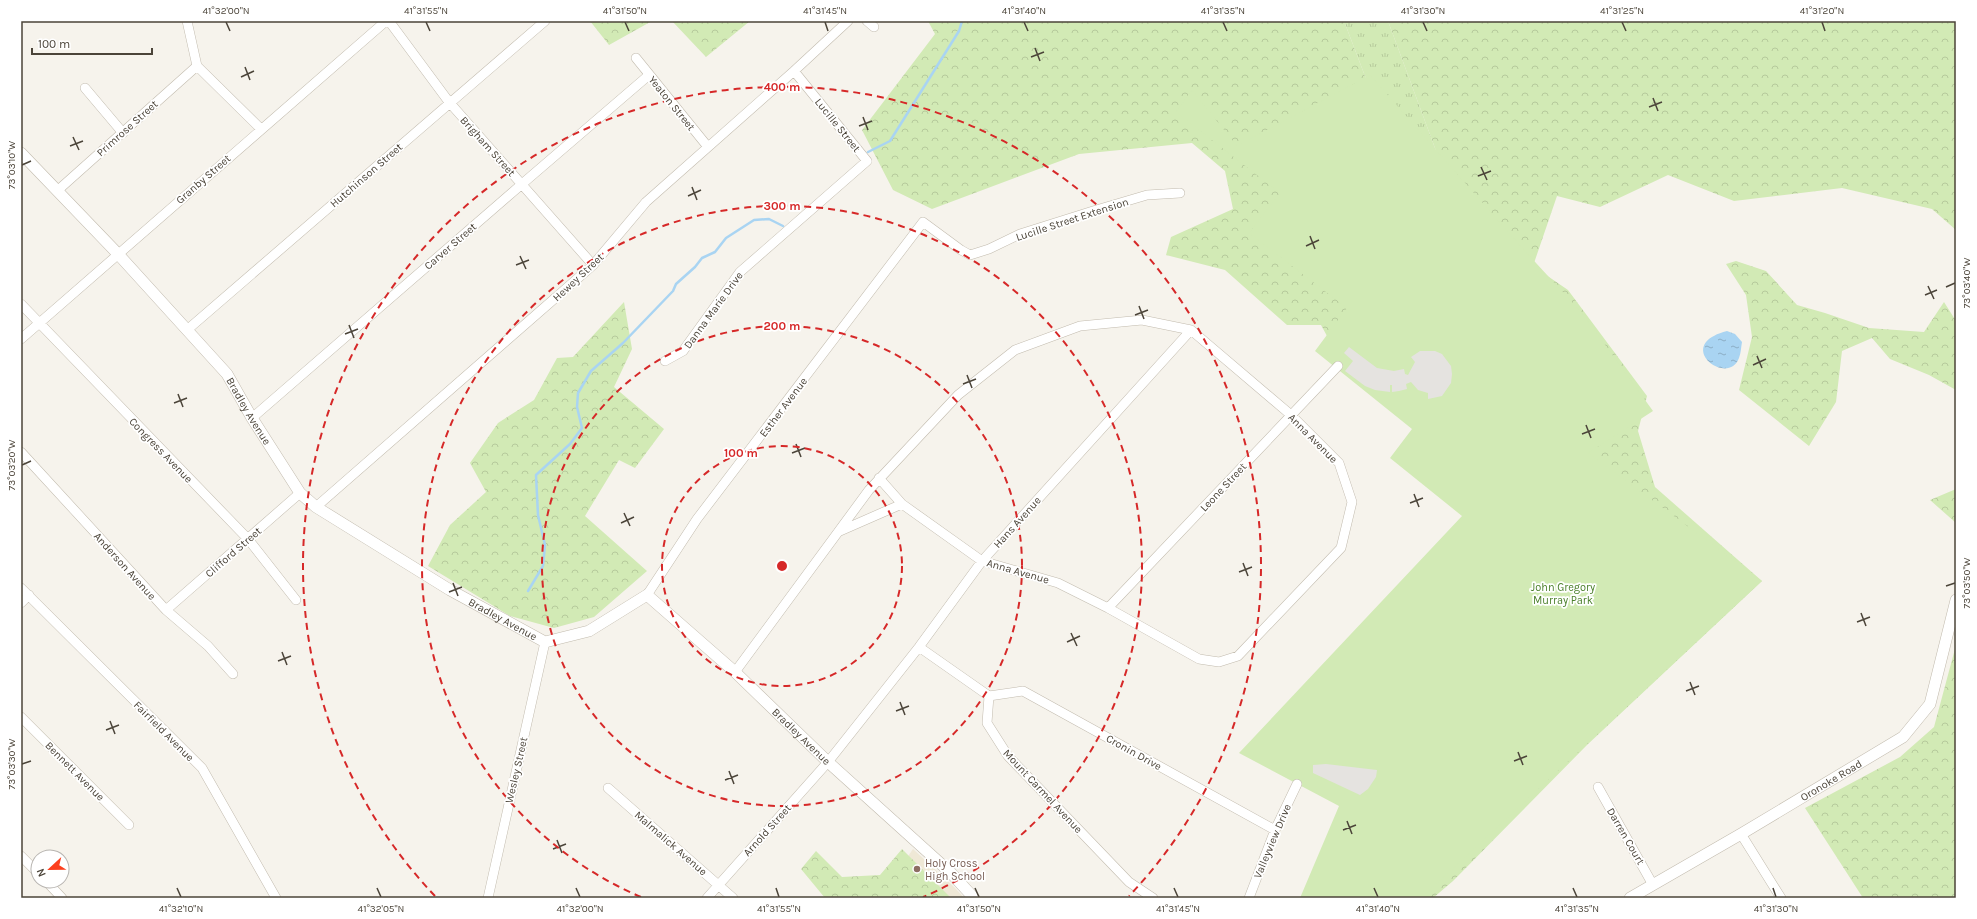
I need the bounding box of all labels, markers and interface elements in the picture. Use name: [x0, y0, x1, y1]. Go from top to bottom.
text: 41°32'00"N: [202, 5, 250, 17]
text: 41°31'55"N: [404, 5, 448, 17]
text: 41°31'50"N: [603, 5, 647, 17]
text: 41°31'45"N: [803, 5, 847, 17]
text: 41°31'40"N: [1002, 5, 1046, 17]
text: 41°31'35"N: [1201, 5, 1245, 17]
text: 41°31'30"N: [1401, 5, 1445, 17]
text: 41°31'25"N: [1600, 5, 1644, 17]
text: 41°31'20"N: [1800, 5, 1844, 17]
scale bar: [32, 30, 152, 56]
text: 100 m: [38, 37, 70, 51]
street label: Yeaton Street: [646, 73, 698, 133]
text: 400 m: [764, 80, 800, 94]
street label: Lucille Street: [812, 96, 863, 155]
street label: Primrose Street: [94, 97, 161, 159]
street label: Brigham Street: [457, 114, 518, 179]
street label: Hutchinson Street: [327, 140, 405, 210]
text: 73°03'10"W: [6, 141, 18, 189]
street label: Granby Street: [173, 152, 233, 207]
street label: Lucille Street Extension: [1014, 195, 1130, 244]
text: 300 m: [763, 199, 801, 213]
street label: Carver Street: [422, 220, 479, 273]
street label: Hewey Street: [550, 251, 606, 304]
text: 73°03'40"W: [1961, 258, 1973, 308]
street label: Danna Marie Drive: [681, 269, 746, 351]
text: 200 m: [764, 319, 800, 333]
street label: Bradley Avenue: [223, 375, 274, 448]
street label: Esther Avenue: [757, 375, 810, 440]
street label: Anna Avenue: [1285, 411, 1340, 466]
street label: Congress Avenue: [126, 415, 195, 486]
text: 73°03'20"W: [6, 439, 18, 490]
text: 100 m: [724, 446, 758, 460]
street label: Leone Street: [1198, 460, 1249, 514]
street label: Hans Avenue: [991, 494, 1044, 551]
street label: Clifford Street: [203, 525, 264, 580]
street label: Anderson Avenue: [91, 530, 159, 603]
street label: Anna Avenue: [985, 556, 1051, 587]
text: 73°03'50"W: [1961, 558, 1973, 608]
centre of rings: [775, 559, 789, 573]
park label: John Gregory Murray Park: [1531, 581, 1595, 607]
street label: Bradley Avenue: [466, 595, 539, 644]
street label: Fairfield Avenue: [131, 699, 197, 764]
street label: Bradley Avenue: [769, 706, 833, 768]
street label: Cronin Drive: [1104, 732, 1164, 773]
street label: Wesley Street: [503, 736, 530, 804]
text: 73°03'30"W: [6, 738, 18, 790]
street label: Bennett Avenue: [42, 739, 107, 804]
street label: Mount Carmel Avenue: [1000, 747, 1085, 836]
street label: Oronoke Road: [1798, 757, 1864, 804]
street label: Arnold Street: [741, 802, 794, 859]
street label: Valleyview Drive: [1251, 802, 1294, 880]
street label: Darren Court: [1604, 805, 1647, 867]
street label: Malmalick Avenue: [632, 808, 710, 879]
north arrow: [30, 849, 70, 889]
place label: Holy Cross High School: [925, 857, 985, 883]
marker: Holy Cross High School: [912, 864, 922, 874]
text: N: [34, 866, 49, 879]
text: 41°32'10"N: [159, 903, 203, 915]
text: 41°32'05"N: [358, 903, 404, 915]
text: 41°32'00"N: [556, 903, 604, 915]
text: 41°31'55"N: [757, 903, 801, 915]
text: 41°31'50"N: [957, 903, 1001, 915]
text: 41°31'45"N: [1156, 903, 1200, 915]
text: 41°31'40"N: [1356, 903, 1400, 915]
text: 41°31'35"N: [1555, 903, 1599, 915]
text: 41°31'30"N: [1754, 903, 1798, 915]

